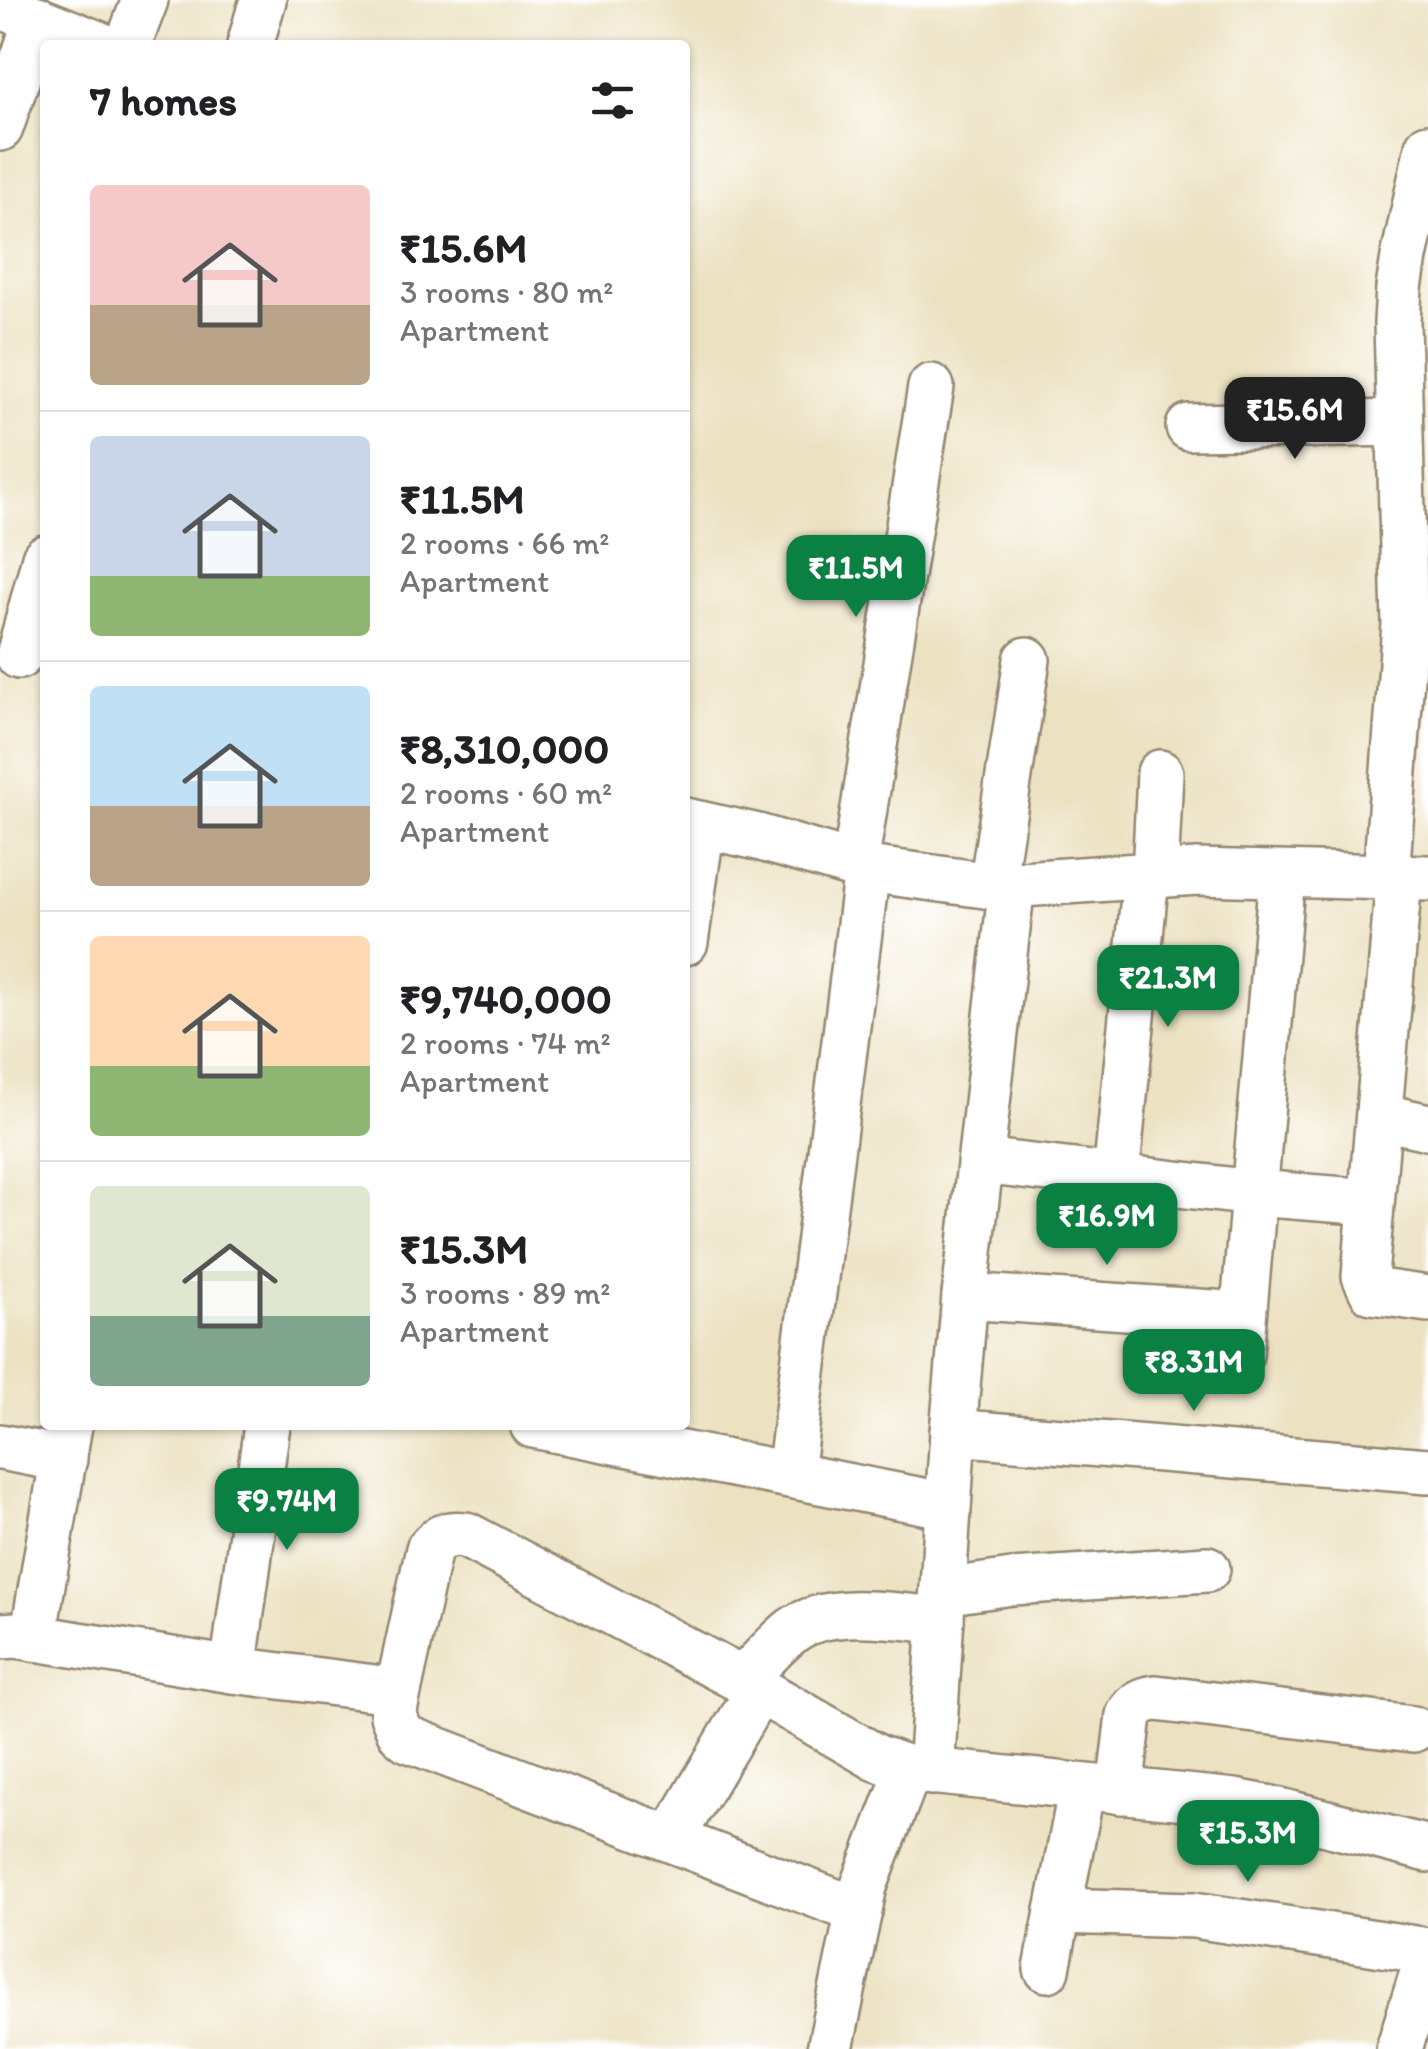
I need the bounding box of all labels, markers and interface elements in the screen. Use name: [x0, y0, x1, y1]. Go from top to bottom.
icon: filters: [585, 73, 640, 128]
text: 7 homes: [90, 75, 237, 126]
text: ₹15.6M: [400, 222, 528, 273]
icon: home: [170, 225, 290, 345]
text: 3 rooms · 80 m²: [400, 273, 614, 311]
text: Apartment: [400, 311, 549, 349]
pin: ₹15.6M: [1214, 377, 1376, 462]
text: ₹15.6M: [1246, 390, 1344, 428]
text: ₹11.5M: [400, 473, 525, 524]
icon: home: [170, 476, 290, 596]
text: 2 rooms · 66 m²: [400, 524, 610, 562]
pin: ₹11.5M: [775, 535, 937, 620]
text: ₹11.5M: [808, 548, 904, 586]
text: Apartment: [400, 562, 549, 600]
text: ₹8,310,000: [400, 723, 609, 774]
icon: home: [170, 726, 290, 846]
text: 2 rooms · 60 m²: [400, 774, 612, 812]
text: Apartment: [400, 812, 549, 850]
pin: ₹21.3M: [1087, 945, 1249, 1030]
text: ₹21.3M: [1119, 958, 1217, 996]
text: ₹9,740,000: [400, 973, 612, 1024]
icon: home: [170, 976, 290, 1096]
text: 2 rooms · 74 m²: [400, 1024, 611, 1062]
text: Apartment: [400, 1062, 549, 1100]
pin: ₹16.9M: [1026, 1183, 1188, 1268]
text: ₹16.9M: [1058, 1196, 1156, 1234]
text: ₹15.3M: [400, 1223, 528, 1274]
icon: home: [170, 1226, 290, 1346]
text: 3 rooms · 89 m²: [400, 1274, 611, 1312]
text: Apartment: [400, 1312, 549, 1350]
pin: ₹8.31M: [1113, 1329, 1275, 1414]
text: ₹8.31M: [1145, 1342, 1243, 1380]
pin: ₹9.74M: [206, 1468, 368, 1553]
text: ₹9.74M: [237, 1481, 337, 1519]
pin: ₹15.3M: [1167, 1800, 1329, 1885]
text: ₹15.3M: [1199, 1813, 1297, 1851]

